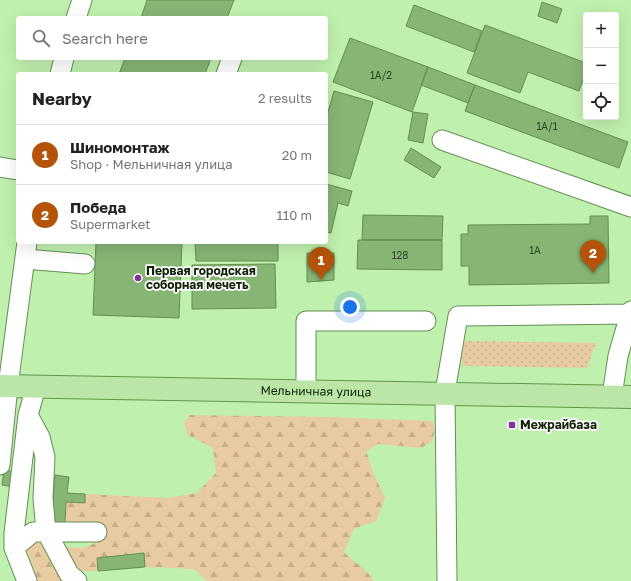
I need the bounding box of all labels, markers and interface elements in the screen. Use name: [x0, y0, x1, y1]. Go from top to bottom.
map controls: [583, 12, 619, 120]
button: +: [583, 12, 619, 48]
search box: [16, 16, 328, 60]
icon: search: [30, 27, 52, 49]
text: Search here: [62, 29, 148, 47]
button: −: [583, 48, 619, 84]
house number: 1А/2: [370, 69, 392, 81]
button: locate: [583, 84, 619, 120]
text: Nearby: [32, 88, 92, 109]
text: 2 results: [258, 90, 312, 106]
house number: 1А/1: [536, 120, 558, 132]
text: Шиномонтаж: [70, 138, 170, 156]
text: 1: [42, 147, 48, 163]
text: 20 m: [282, 147, 312, 163]
text: Shop · Мельничная улица: [70, 156, 233, 172]
text: Победа: [70, 198, 126, 216]
text: 2: [41, 207, 49, 223]
text: 110 m: [277, 207, 312, 223]
text: Supermarket: [70, 216, 151, 232]
pin: 2: [580, 240, 606, 273]
house number: 1А: [529, 244, 541, 256]
pin: 1: [308, 247, 334, 280]
house number: 128: [392, 249, 408, 261]
place label: Первая городская соборная мечеть: [146, 263, 256, 292]
marker: Первая городская соборная мечеть: [133, 273, 143, 283]
your location: [340, 297, 360, 317]
street label: Мельничная улица: [260, 383, 372, 399]
place label: Межрайбаза: [520, 417, 597, 432]
marker: Межрайбаза: [507, 420, 517, 430]

